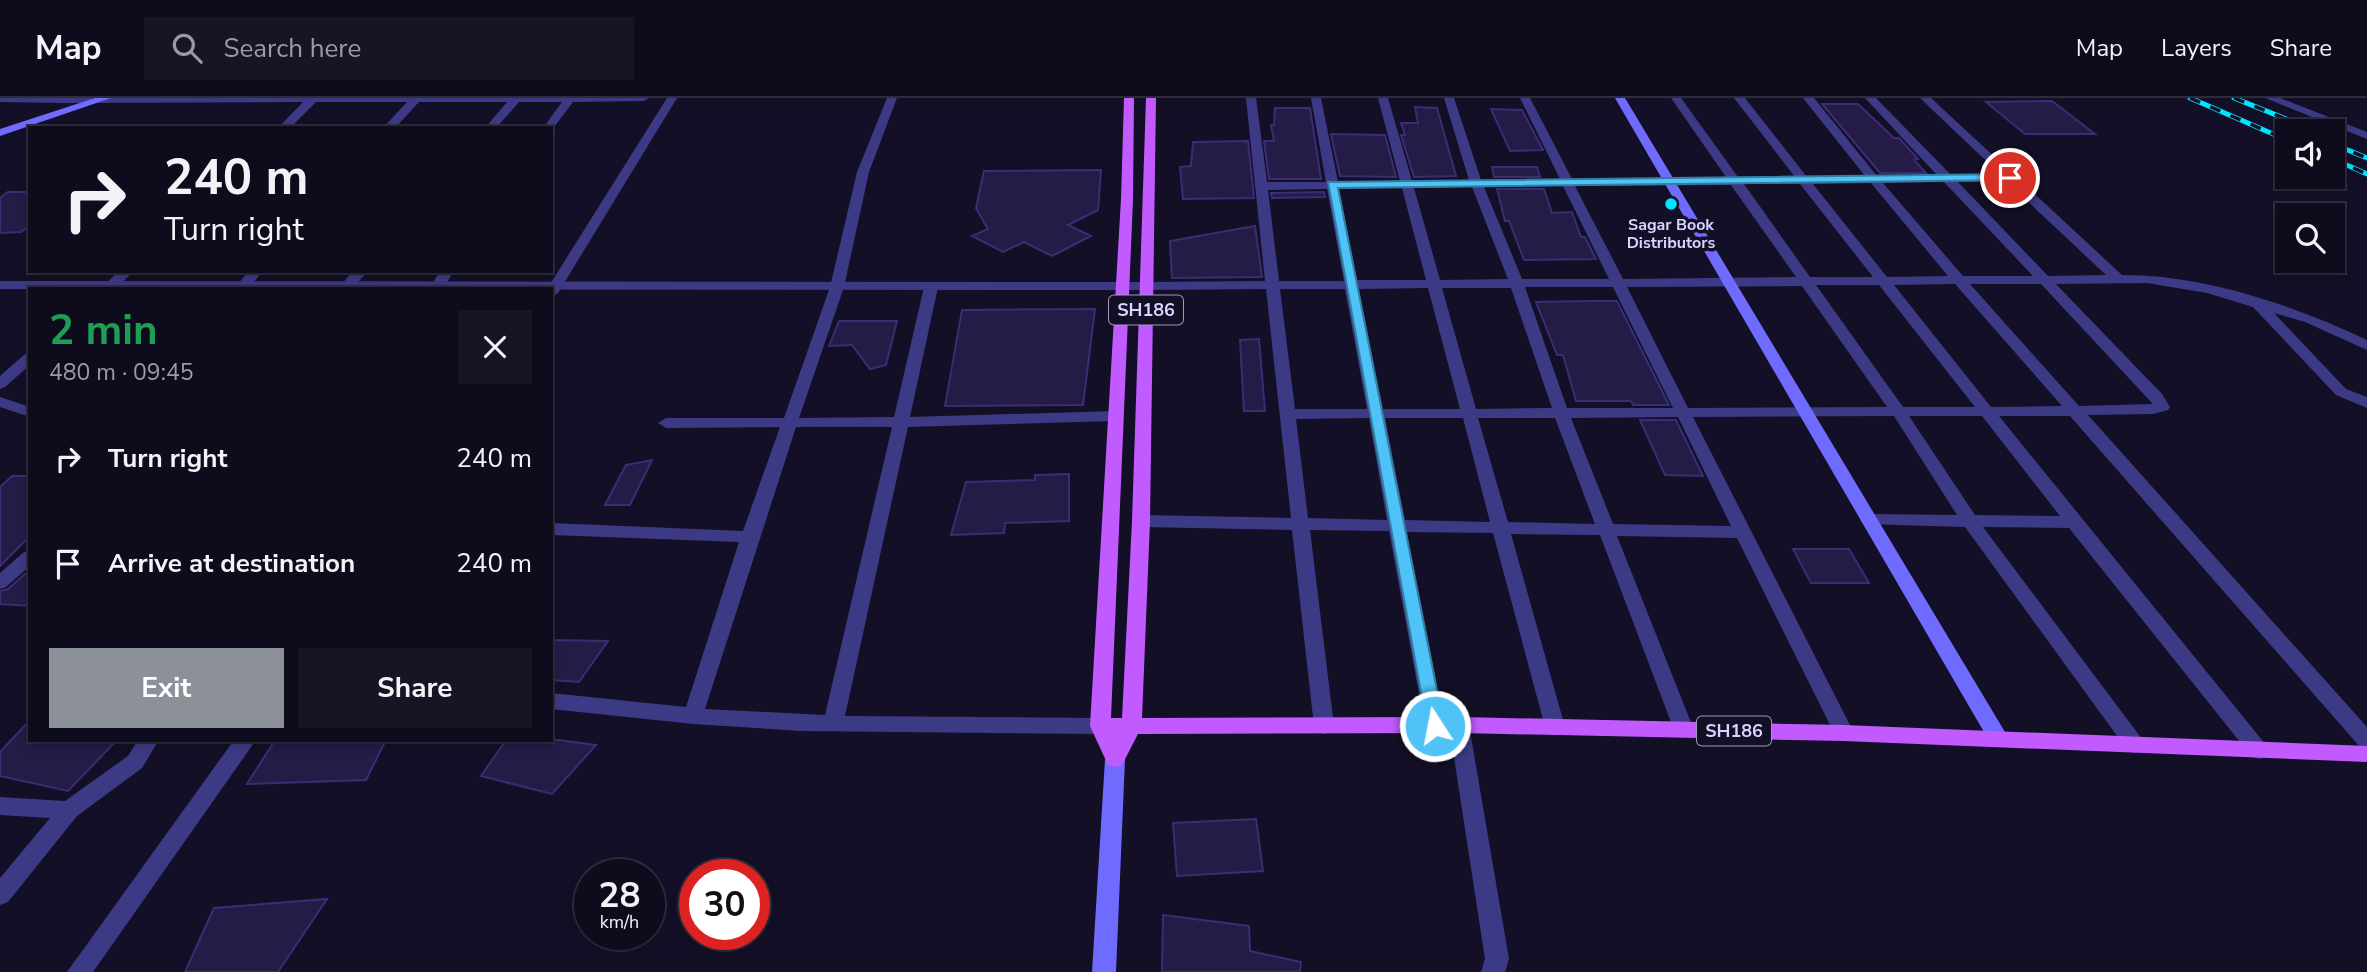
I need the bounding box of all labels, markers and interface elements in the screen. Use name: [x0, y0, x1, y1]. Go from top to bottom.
search box: [144, 17, 634, 80]
text: Map: [35, 26, 102, 71]
icon: search: [168, 29, 206, 67]
text: Search here: [224, 31, 361, 66]
text: Map: [2076, 32, 2123, 64]
text: Layers: [2161, 32, 2232, 64]
text: Share: [2270, 32, 2332, 64]
map controls: [2275, 119, 2345, 273]
button: sound: [2275, 119, 2345, 189]
text: 240 m: [164, 144, 308, 211]
pin: [1980, 148, 2040, 208]
icon: right: [49, 154, 140, 245]
icon: arrive: [1991, 159, 2029, 197]
marker: Sagar Book Distributors: [1663, 196, 1679, 212]
button: search: [2275, 203, 2345, 273]
text: Turn right: [164, 208, 304, 251]
place label: Sagar Book Distributors: [1627, 214, 1716, 254]
road number: SH186: [1109, 295, 1183, 324]
text: 2 min: [49, 302, 158, 359]
button: close: [458, 310, 532, 384]
text: 480 m · 09:45: [49, 357, 194, 388]
icon: right: [49, 440, 87, 478]
text: Turn right: [108, 441, 227, 476]
text: 240 m: [456, 441, 532, 476]
icon: arrive: [49, 545, 87, 583]
text: Arrive at destination: [108, 546, 355, 581]
text: 240 m: [456, 546, 532, 581]
button: Exit: [49, 648, 284, 728]
button: Share: [298, 648, 532, 728]
position arrow: [1398, 689, 1472, 763]
road number: SH186: [1697, 716, 1771, 746]
speed limit sign: 30: [679, 859, 770, 950]
text: 28: [598, 872, 641, 919]
text: km/h: [600, 910, 639, 934]

